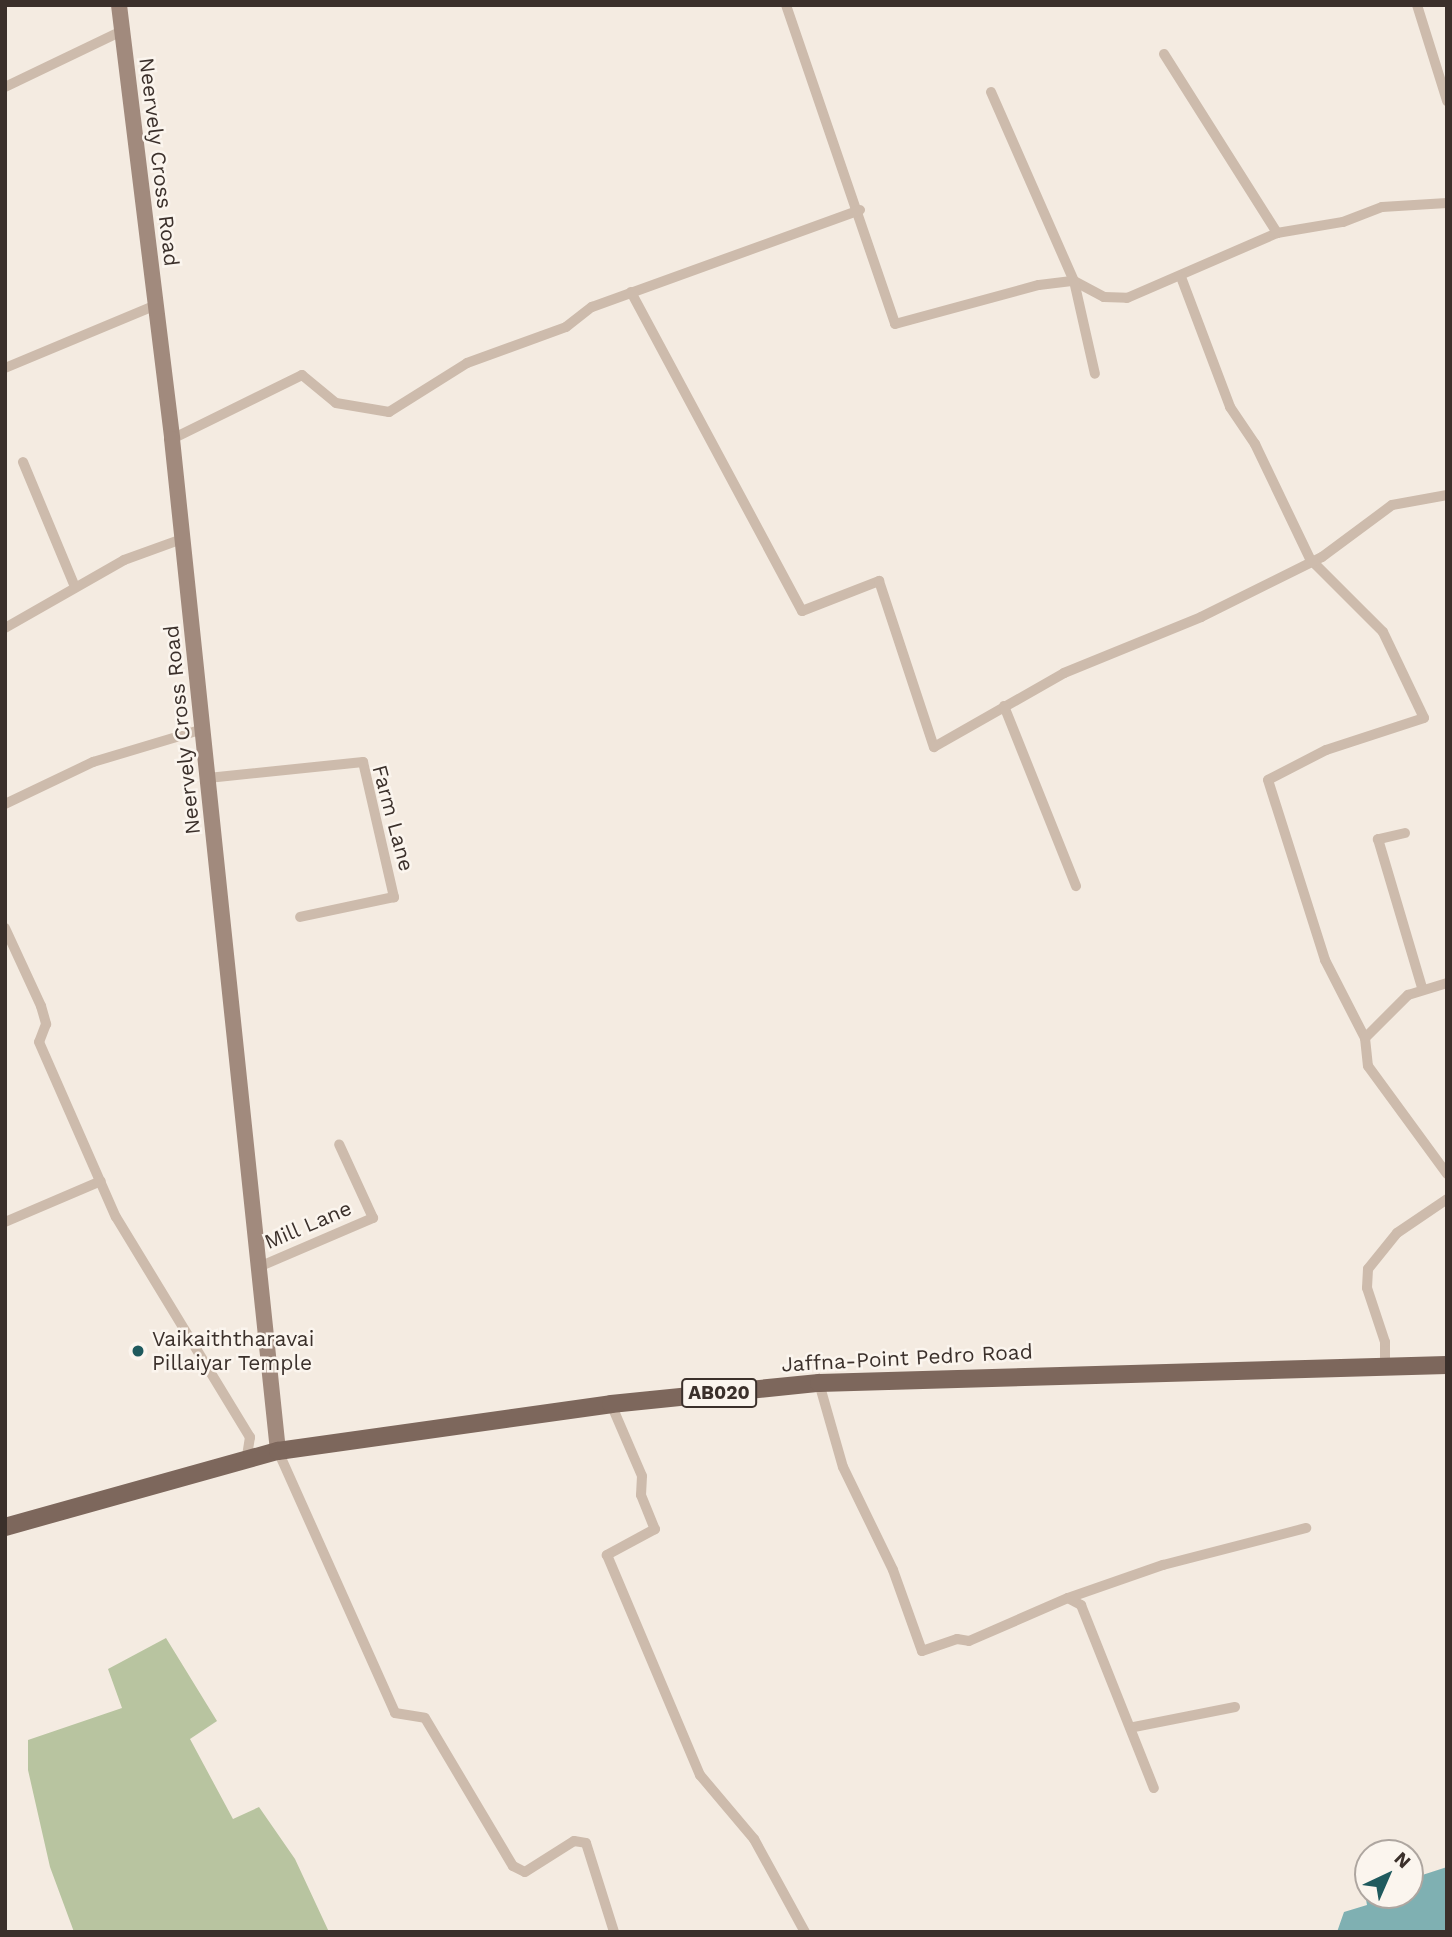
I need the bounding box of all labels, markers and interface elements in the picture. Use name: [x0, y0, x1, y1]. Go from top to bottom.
street label: Neervely Cross Road: [134, 56, 184, 268]
street label: Neervely Cross Road: [158, 624, 206, 836]
street label: Farm Lane: [367, 762, 419, 874]
street label: Mill Lane: [260, 1195, 356, 1255]
place label: Vaikaiththaravai Pillaiyar Temple: [152, 1326, 314, 1376]
street label: Jaffna-Point Pedro Road: [781, 1339, 1033, 1377]
marker: Vaikaiththaravai Pillaiyar Temple: [130, 1343, 146, 1359]
road number: AB020: [680, 1378, 758, 1408]
north arrow: [1354, 1839, 1424, 1909]
text: N: [1389, 1847, 1416, 1873]

